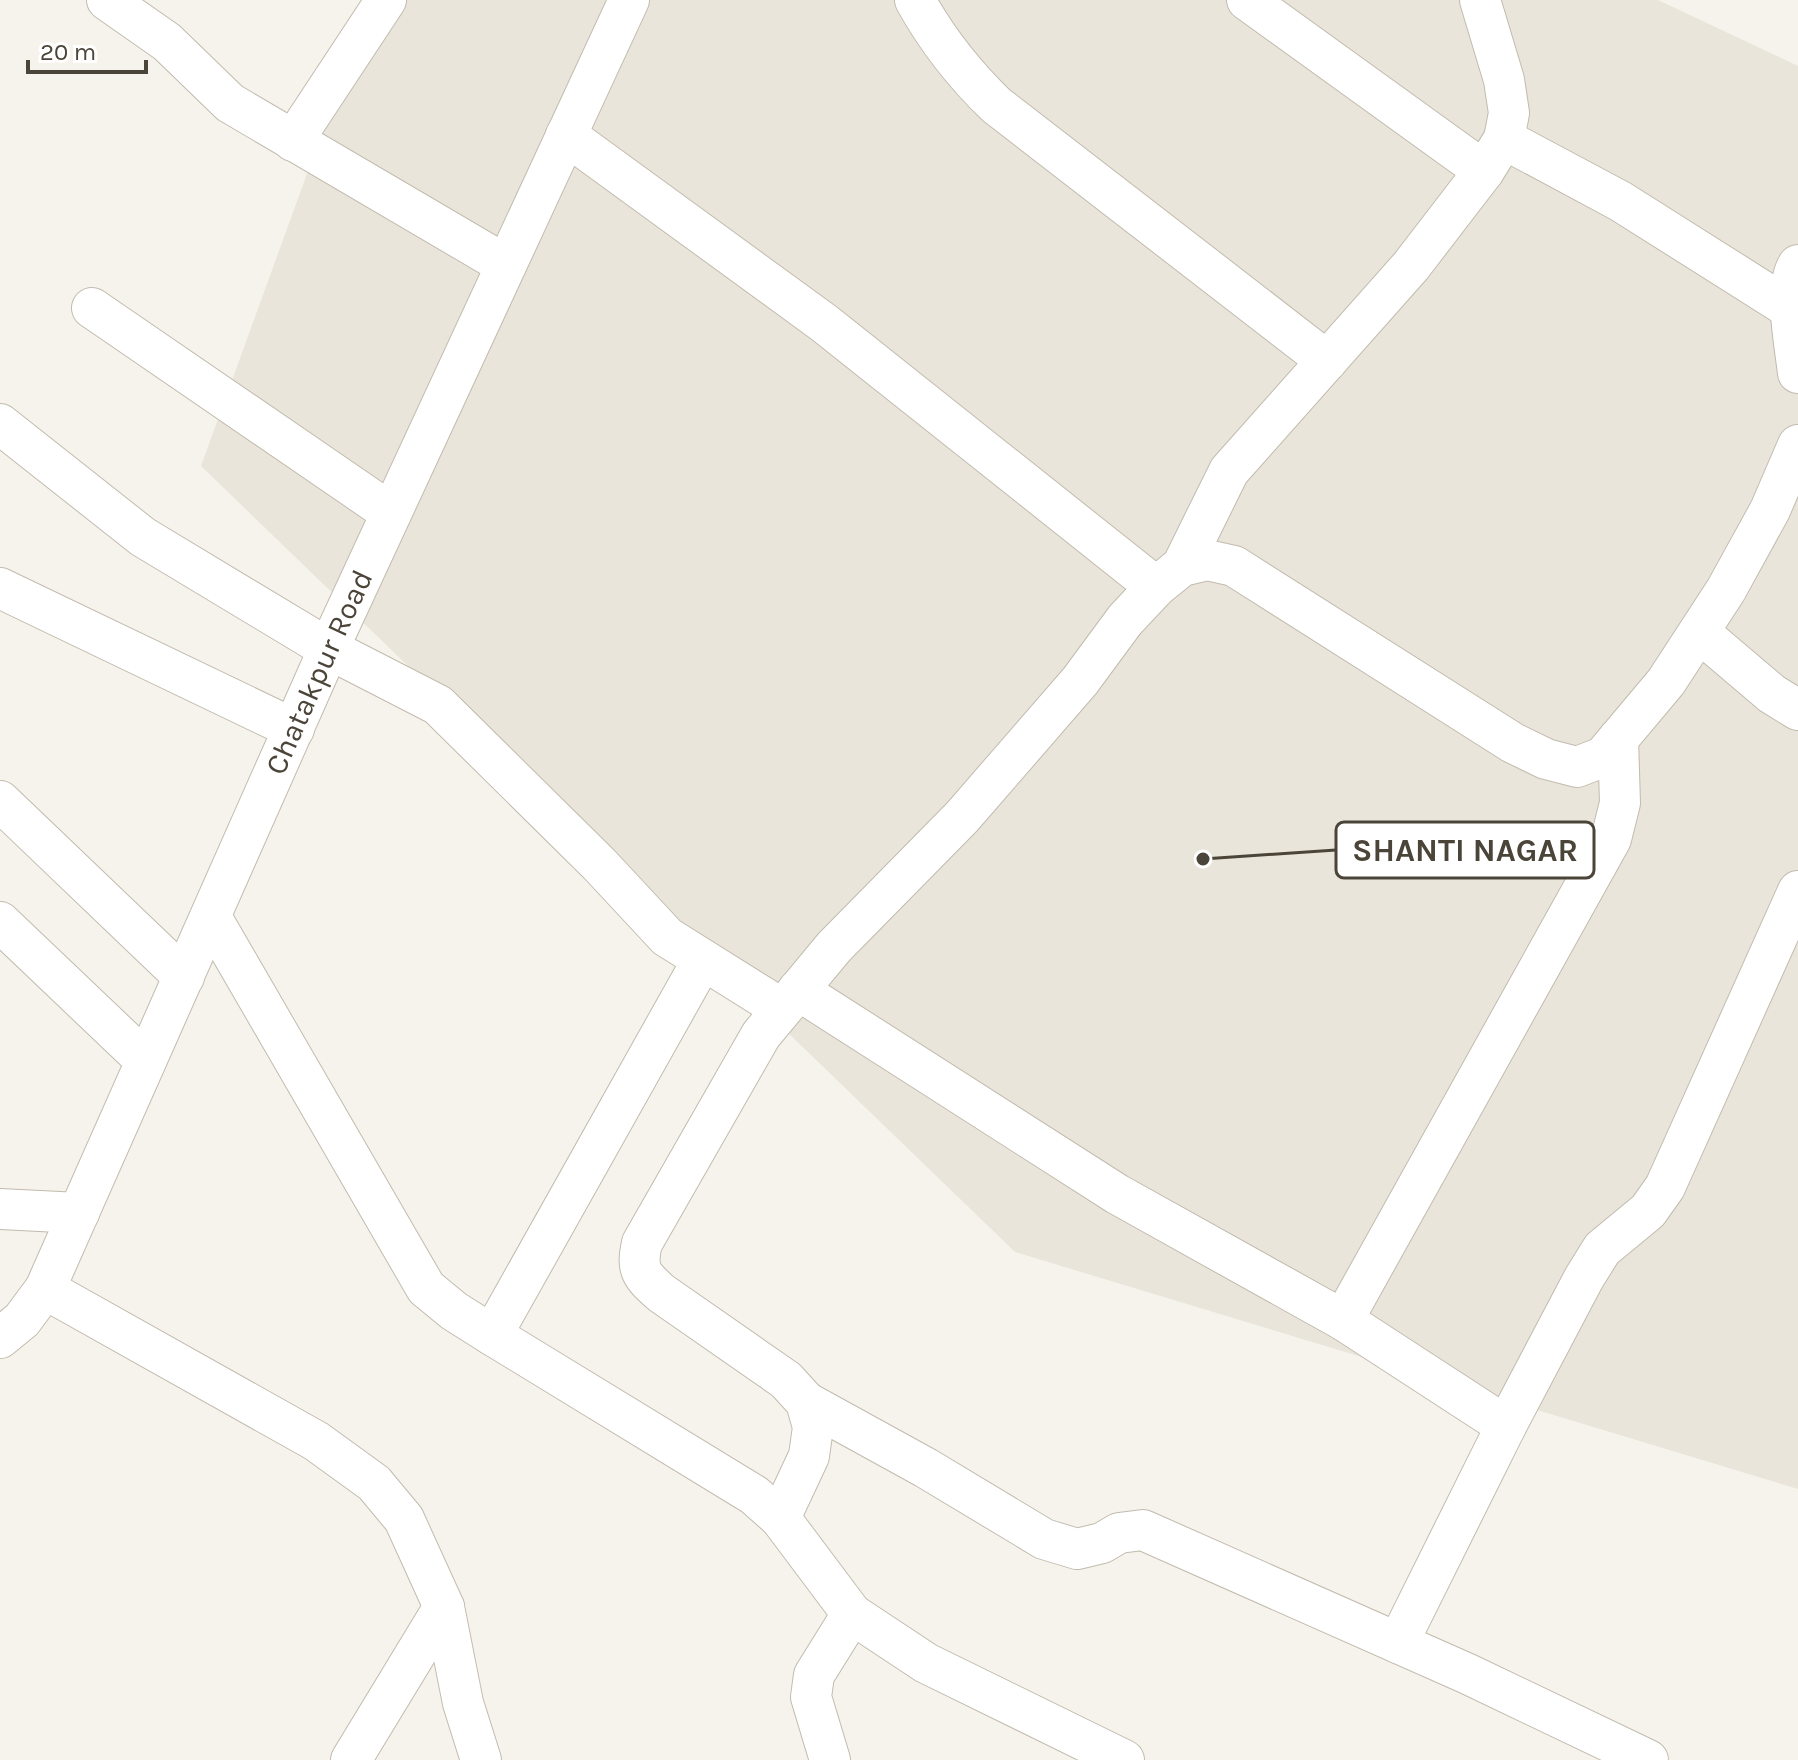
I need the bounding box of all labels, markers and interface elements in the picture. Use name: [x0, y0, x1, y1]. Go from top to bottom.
scale bar: [28, 24, 146, 74]
text: 20 m: [40, 38, 96, 66]
street label: Chatakpur Road: [257, 564, 381, 780]
callout: SHANTI NAGAR: [1336, 822, 1594, 878]
text: SHANTI NAGAR: [1352, 832, 1578, 869]

